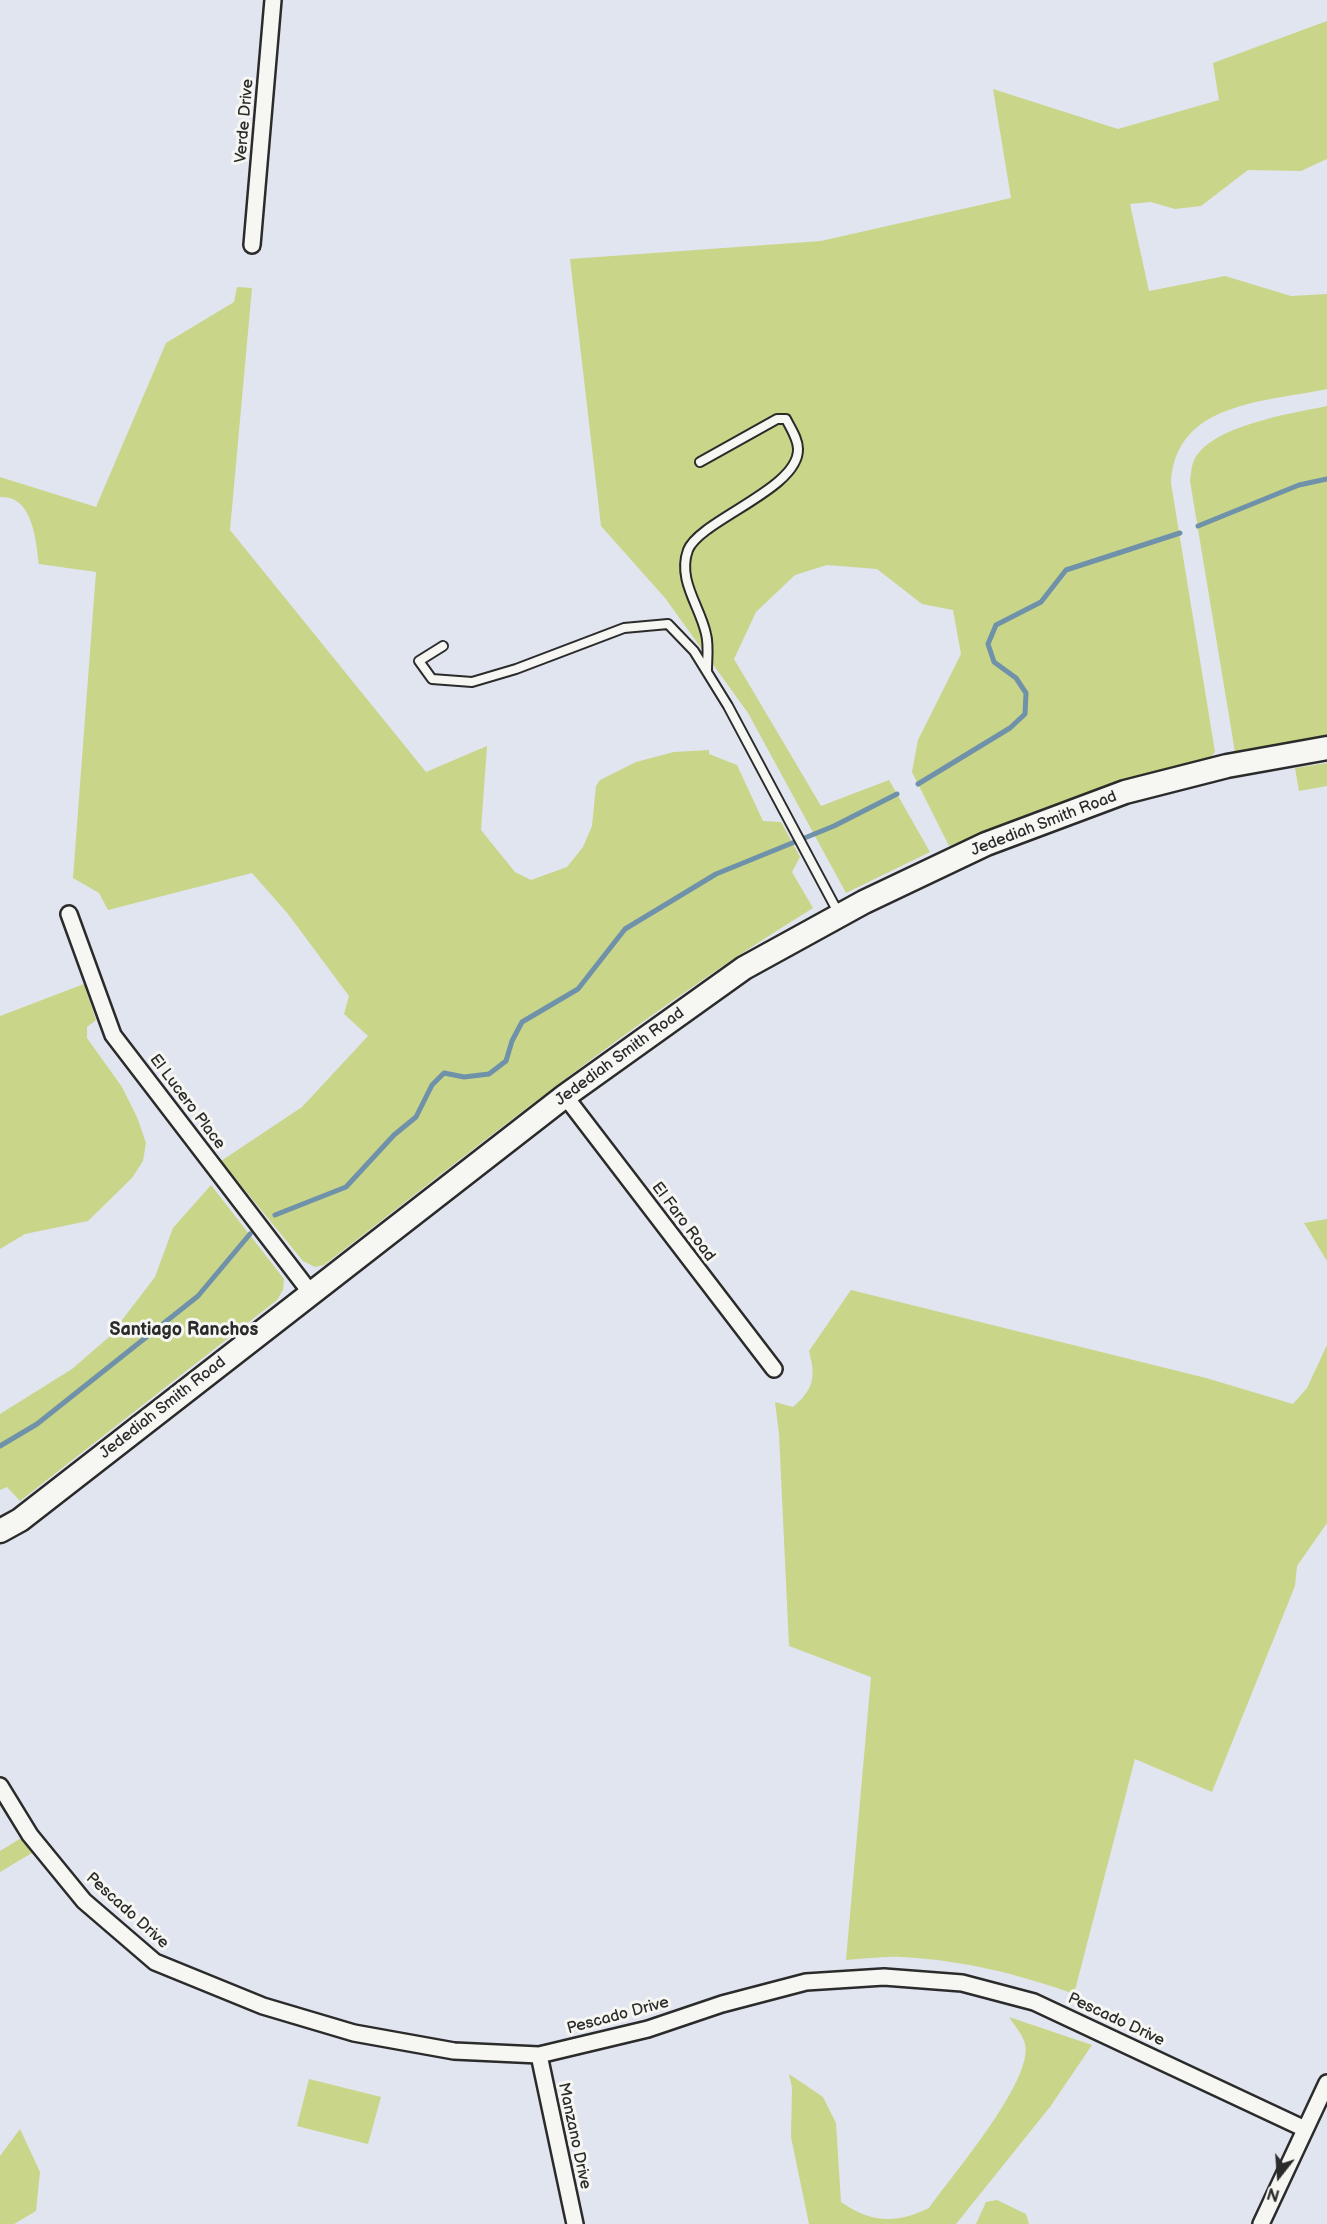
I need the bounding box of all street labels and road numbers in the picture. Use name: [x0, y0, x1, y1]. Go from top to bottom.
street label: Verde Drive: [232, 78, 258, 164]
street label: Jedediah Smith Road: [968, 787, 1120, 861]
street label: Jedediah Smith Road: [552, 1004, 688, 1110]
street label: El Lucero Place: [145, 1051, 229, 1153]
street label: El Faro Road: [647, 1179, 719, 1265]
street label: Jedediah Smith Road: [96, 1353, 230, 1463]
street label: Pescado Drive: [82, 1869, 172, 1953]
street label: Pescado Drive: [1065, 1989, 1167, 2051]
street label: Pescado Drive: [565, 1993, 671, 2039]
street label: Manzano Drive: [553, 2081, 595, 2191]

